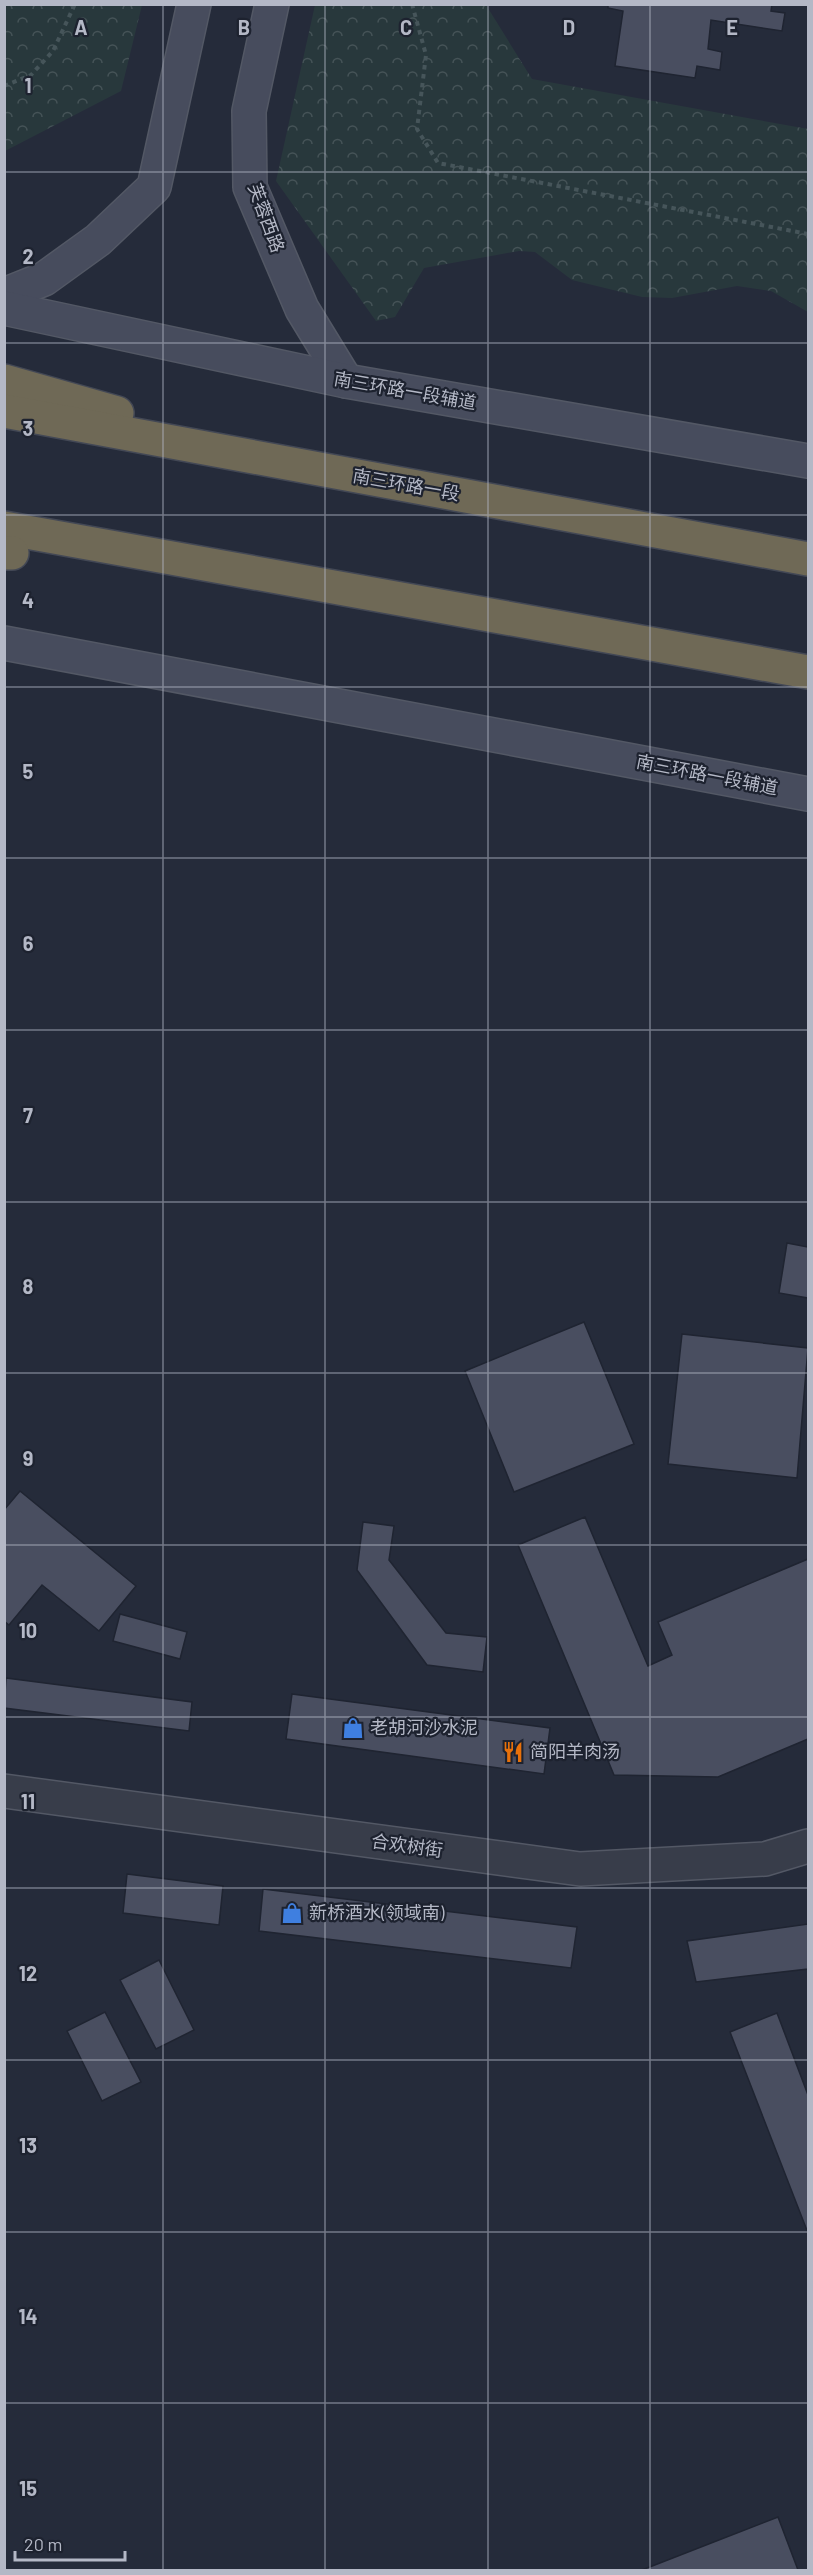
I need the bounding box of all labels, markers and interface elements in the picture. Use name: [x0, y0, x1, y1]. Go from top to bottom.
text: A: [74, 15, 88, 39]
text: B: [238, 15, 250, 39]
text: C: [400, 15, 412, 39]
text: D: [563, 15, 575, 39]
text: E: [726, 15, 738, 39]
text: 1: [24, 73, 32, 97]
street label: 芙蓉西路: [244, 180, 290, 255]
text: 2: [22, 244, 34, 268]
street label: 南三环路一段辅道: [332, 367, 478, 413]
text: 3: [23, 416, 33, 440]
street label: 南三环路一段: [351, 464, 461, 504]
text: 4: [22, 588, 34, 612]
street label: 南三环路一段辅道: [634, 749, 780, 799]
text: 5: [23, 759, 34, 783]
text: 6: [23, 931, 34, 955]
text: 7: [23, 1103, 33, 1127]
text: 8: [23, 1274, 34, 1298]
text: 9: [23, 1446, 33, 1470]
text: 10: [19, 1618, 37, 1642]
shop icon: 老胡河沙水泥: [341, 1716, 365, 1740]
place label: 老胡河沙水泥: [370, 1716, 478, 1738]
restaurant icon: 简阳羊肉汤: [501, 1740, 525, 1764]
place label: 简阳羊肉汤: [530, 1740, 620, 1762]
text: 11: [21, 1789, 35, 1813]
street label: 合欢树街: [370, 1829, 444, 1861]
shop icon: 新桥酒水(领域南): [280, 1901, 304, 1925]
place label: 新桥酒水(领域南): [309, 1901, 445, 1923]
text: 12: [19, 1961, 37, 1985]
text: 13: [19, 2133, 37, 2157]
text: 14: [18, 2304, 38, 2328]
text: 15: [19, 2476, 37, 2500]
scale bar: [15, 2524, 124, 2562]
text: 20 m: [24, 2533, 62, 2555]

